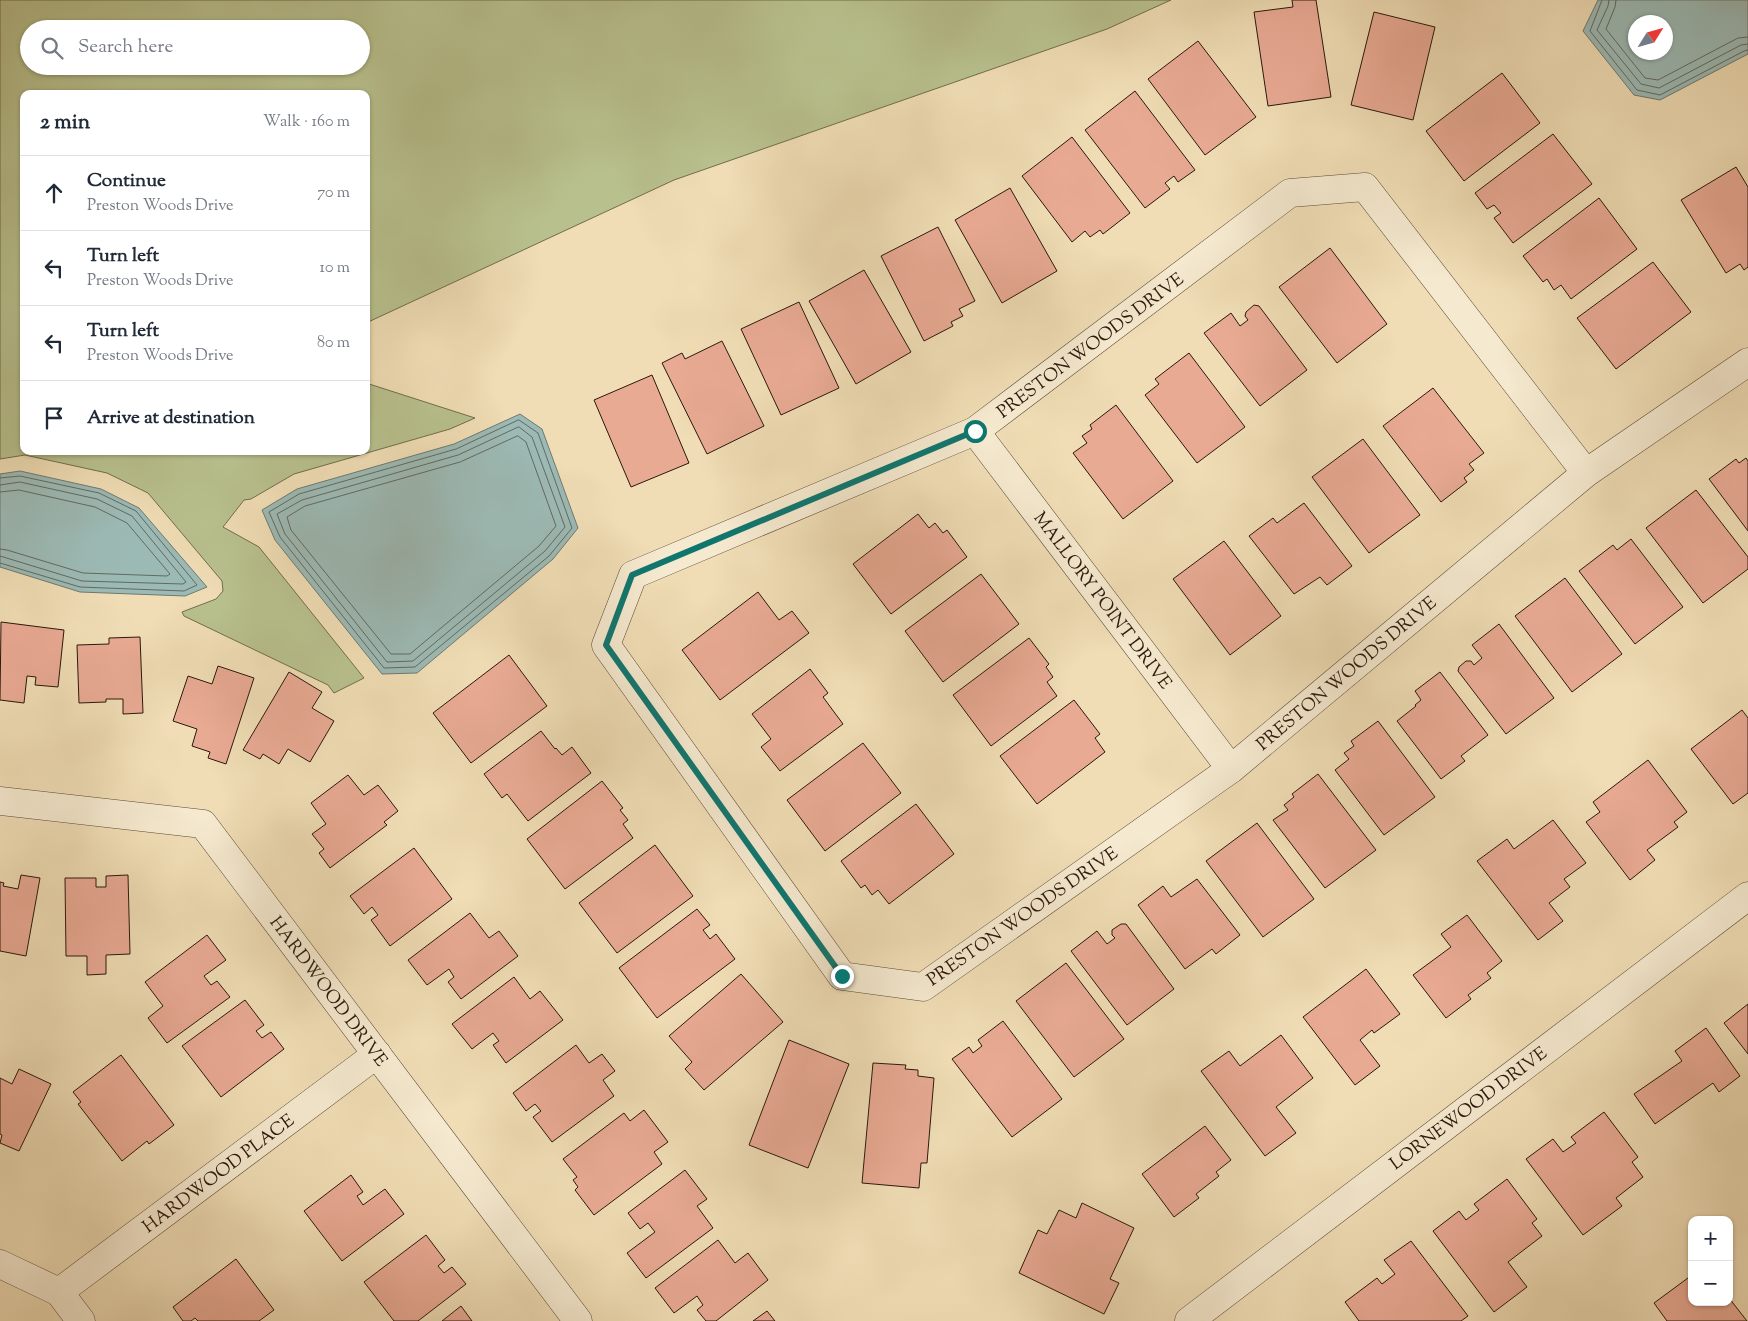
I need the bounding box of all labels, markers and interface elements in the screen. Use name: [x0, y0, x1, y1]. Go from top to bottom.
north arrow: [1628, 15, 1673, 60]
search box: [20, 20, 370, 75]
icon: search: [38, 34, 66, 62]
text: Search here: [78, 34, 173, 61]
text: 2 min: [40, 108, 90, 138]
text: Walk · 160 m: [263, 111, 350, 134]
text: Continue: [87, 168, 166, 195]
icon: ahead: [40, 179, 68, 207]
text: 70 m: [317, 182, 350, 205]
text: Preston Woods Drive: [87, 195, 234, 218]
text: Turn left: [87, 243, 159, 270]
icon: left: [40, 254, 68, 282]
text: 10 m: [320, 257, 350, 280]
street label: PRESTON WOODS DRIVE: [992, 267, 1190, 426]
text: Preston Woods Drive: [87, 270, 234, 293]
text: Turn left: [87, 318, 159, 345]
icon: left: [40, 329, 68, 357]
text: 80 m: [317, 332, 350, 355]
text: Preston Woods Drive: [87, 345, 234, 368]
icon: arrive: [40, 404, 68, 432]
text: Arrive at destination: [87, 405, 255, 432]
route start: [964, 420, 987, 443]
street label: MALLORY POINT DRIVE: [1026, 507, 1177, 695]
street label: PRESTON WOODS DRIVE: [1252, 591, 1443, 758]
street label: PRESTON WOODS DRIVE: [922, 841, 1124, 994]
street label: HARDWOOD DRIVE: [262, 912, 393, 1073]
route end: [831, 965, 854, 988]
street label: LORNEWOOD DRIVE: [1385, 1042, 1553, 1178]
street label: HARDWOOD PLACE: [138, 1109, 301, 1240]
map controls: [1688, 1216, 1733, 1306]
button: +: [1688, 1216, 1733, 1261]
button: −: [1688, 1261, 1733, 1306]

